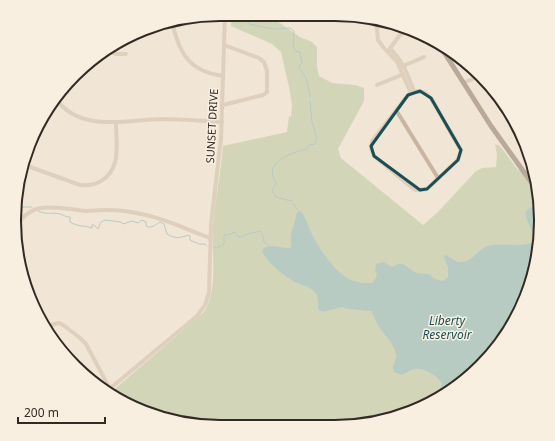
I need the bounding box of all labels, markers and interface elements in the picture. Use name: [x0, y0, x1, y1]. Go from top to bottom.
street label: SUNSET DRIVE: [202, 88, 221, 164]
water label: Liberty Reservoir: [422, 312, 473, 343]
scale bar: [18, 399, 105, 425]
text: 200 m: [24, 404, 59, 421]

